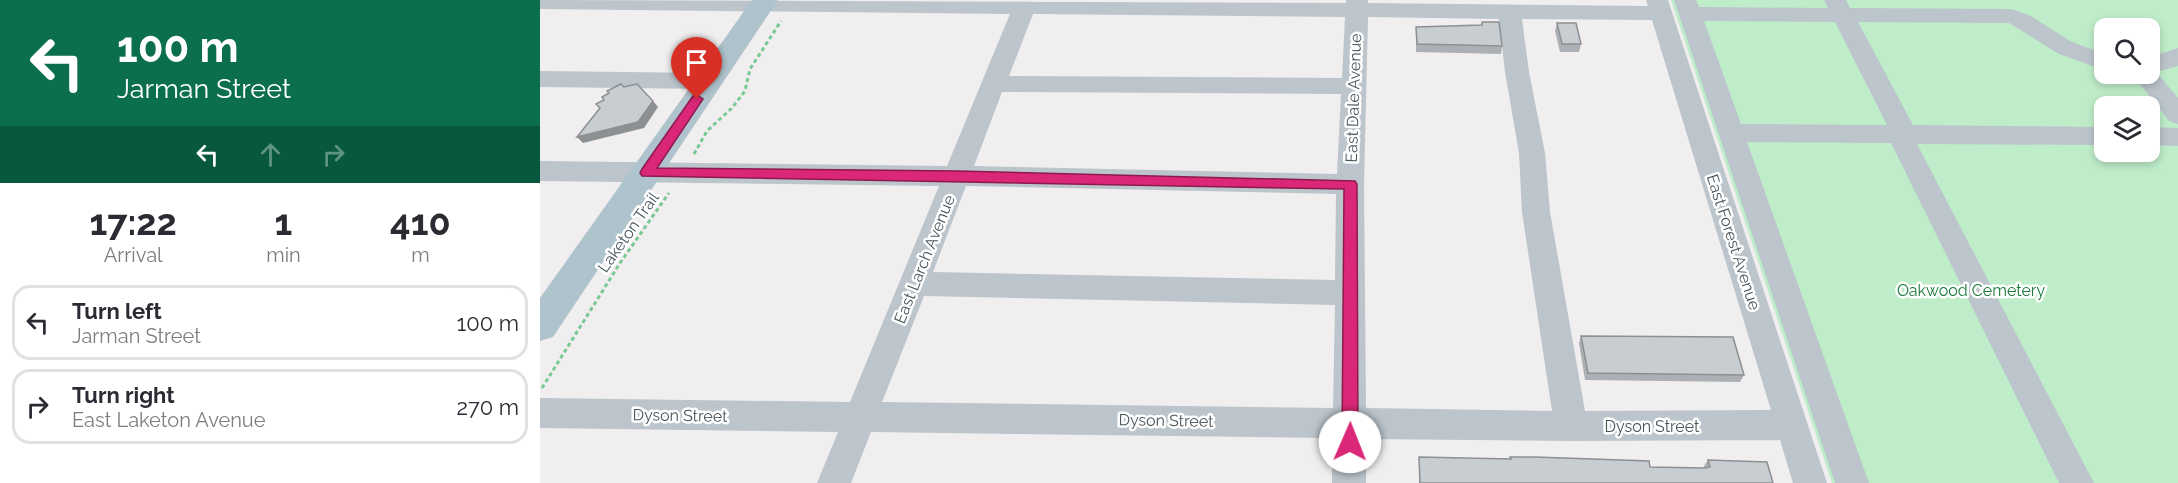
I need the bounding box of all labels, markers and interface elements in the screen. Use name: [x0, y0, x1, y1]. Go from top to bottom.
map controls: [2094, 18, 2160, 162]
button: search: [2094, 18, 2160, 84]
text: 100 m: [117, 23, 239, 72]
icon: left: [18, 24, 96, 102]
street label: East Dale Avenue: [1342, 33, 1365, 163]
pin: [671, 37, 722, 99]
icon: arrive: [680, 46, 713, 79]
text: Jarman Street: [117, 73, 291, 104]
button: layers: [2094, 96, 2160, 162]
icon: left: [191, 138, 224, 171]
icon: ahead: [254, 138, 287, 171]
icon: right: [317, 138, 350, 171]
street label: East Forest Avenue: [1703, 172, 1764, 312]
street label: Laketon Trail: [594, 188, 663, 276]
street label: East Larch Avenue: [890, 192, 959, 326]
text: 17:22: [89, 201, 177, 243]
text: 1: [275, 201, 292, 243]
text: 410: [390, 201, 451, 243]
text: Arrival: [104, 243, 162, 267]
text: min: [266, 243, 301, 267]
text: m: [411, 243, 430, 267]
park label: Oakwood Cemetery: [1897, 281, 2045, 300]
text: Turn left: [72, 298, 162, 324]
icon: left: [21, 306, 54, 339]
text: 100 m: [457, 310, 519, 336]
text: Jarman Street: [72, 324, 201, 348]
text: Turn right: [72, 382, 175, 408]
icon: right: [21, 390, 54, 423]
text: 270 m: [457, 394, 519, 420]
street label: Dyson Street: [632, 405, 728, 426]
text: East Laketon Avenue: [72, 408, 266, 432]
street label: Dyson Street: [1118, 410, 1214, 431]
position arrow: [1318, 410, 1382, 474]
street label: Dyson Street: [1605, 417, 1700, 436]

